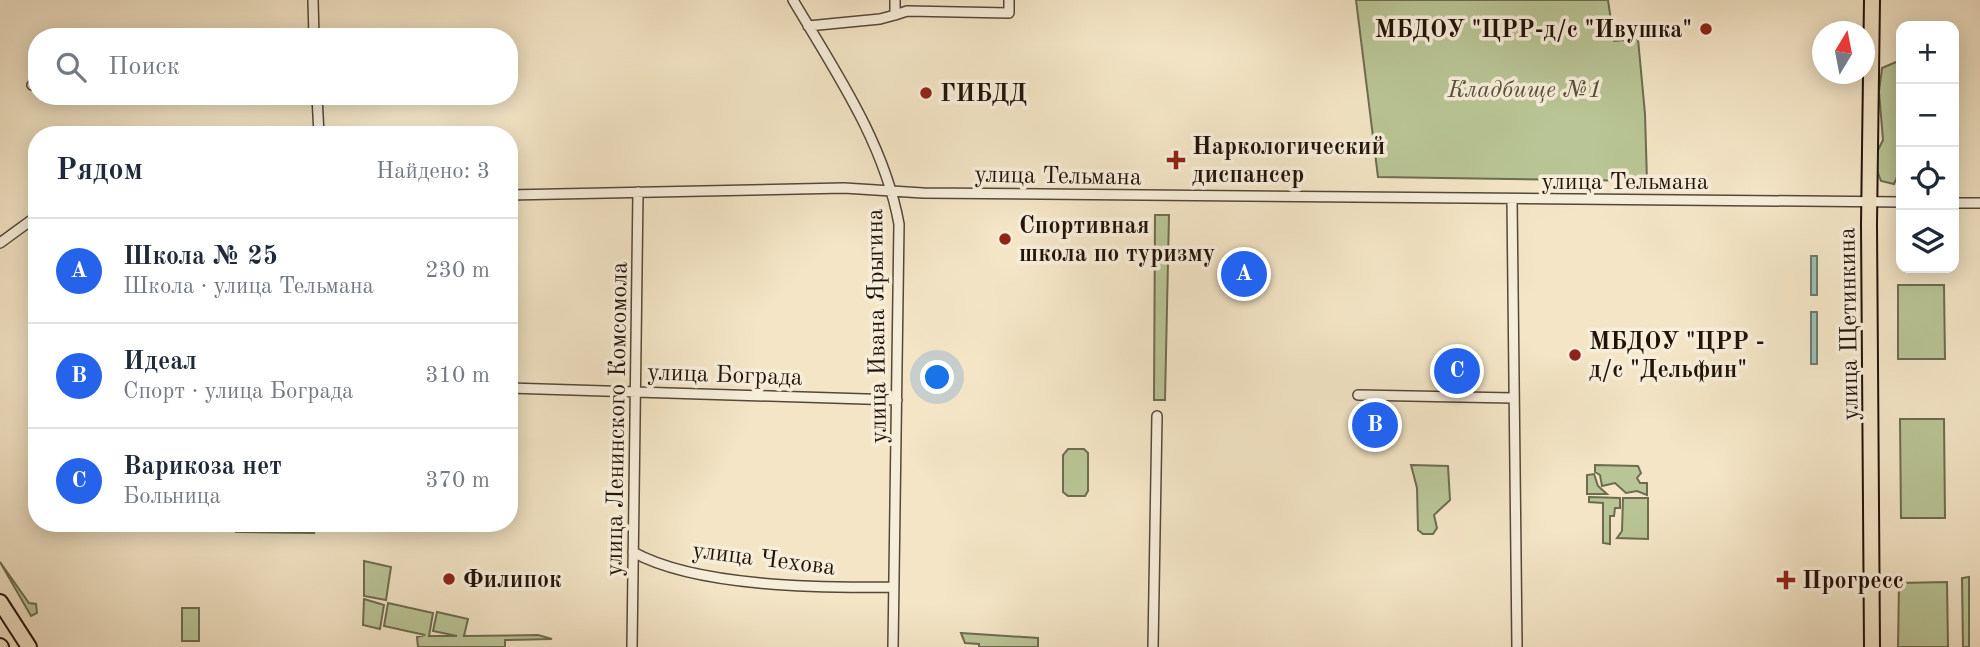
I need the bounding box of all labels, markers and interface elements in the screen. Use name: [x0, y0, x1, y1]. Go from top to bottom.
place label: МБДОУ "ЦРР-д/с "Ивушка": [1375, 19, 1692, 43]
marker: МБДОУ "ЦРР-д/с "Ивушка": [1698, 21, 1714, 37]
north arrow: [1812, 21, 1875, 84]
map controls: [1896, 21, 1959, 273]
button: +: [1896, 21, 1959, 84]
search box: [28, 28, 518, 105]
icon: search: [52, 48, 90, 86]
text: Поиск: [108, 54, 180, 80]
park label: Кладбище №1: [1447, 79, 1602, 103]
place label: ГИБДД: [940, 83, 1027, 107]
button: −: [1896, 84, 1959, 147]
marker: ГИБДД: [918, 85, 934, 101]
place label: Наркологический диспансер: [1192, 136, 1385, 188]
button: locate: [1896, 147, 1959, 210]
marker: Наркологический диспансер: [1166, 150, 1186, 170]
text: Рядом: [56, 156, 143, 186]
text: Найдено: 3: [376, 160, 490, 183]
street label: улица Тельмана: [974, 164, 1142, 190]
street label: улица Тельмана: [1541, 171, 1709, 195]
street label: улица Ивана Ярыгина: [864, 208, 892, 444]
button: layers: [1896, 210, 1959, 273]
place label: Спортивная школа по туризму: [1019, 215, 1215, 267]
street label: улица Щетинкина: [1836, 227, 1864, 421]
marker: Спортивная школа по туризму: [997, 231, 1013, 247]
text: Школа № 25: [123, 244, 278, 270]
pin: A: [1221, 248, 1267, 300]
text: A: [70, 259, 88, 282]
text: 230 m: [425, 259, 490, 282]
street label: улица Ленинского Комсомола: [603, 261, 633, 576]
text: Школа · улица Тельмана: [123, 275, 374, 298]
place label: МБДОУ "ЦРР - д/с "Дельфин": [1589, 331, 1765, 383]
pin: C: [1434, 345, 1480, 397]
marker: МБДОУ "ЦРР - д/с "Дельфин": [1567, 347, 1583, 363]
text: Идеал: [123, 349, 197, 375]
your location: [920, 360, 954, 394]
street label: улица Бограда: [647, 361, 803, 391]
text: B: [71, 364, 87, 387]
text: 310 m: [425, 364, 490, 387]
text: Спорт · улица Бограда: [123, 380, 353, 403]
pin: B: [1352, 399, 1398, 451]
text: Варикоза нет: [123, 454, 282, 480]
text: C: [71, 469, 87, 492]
text: 370 m: [425, 469, 490, 492]
text: Больница: [123, 485, 221, 508]
street label: улица Чехова: [691, 539, 837, 581]
place label: Филипок: [463, 569, 562, 593]
marker: Прогресс: [1776, 570, 1796, 590]
place label: Прогресс: [1802, 570, 1904, 594]
marker: Филипок: [441, 571, 457, 587]

